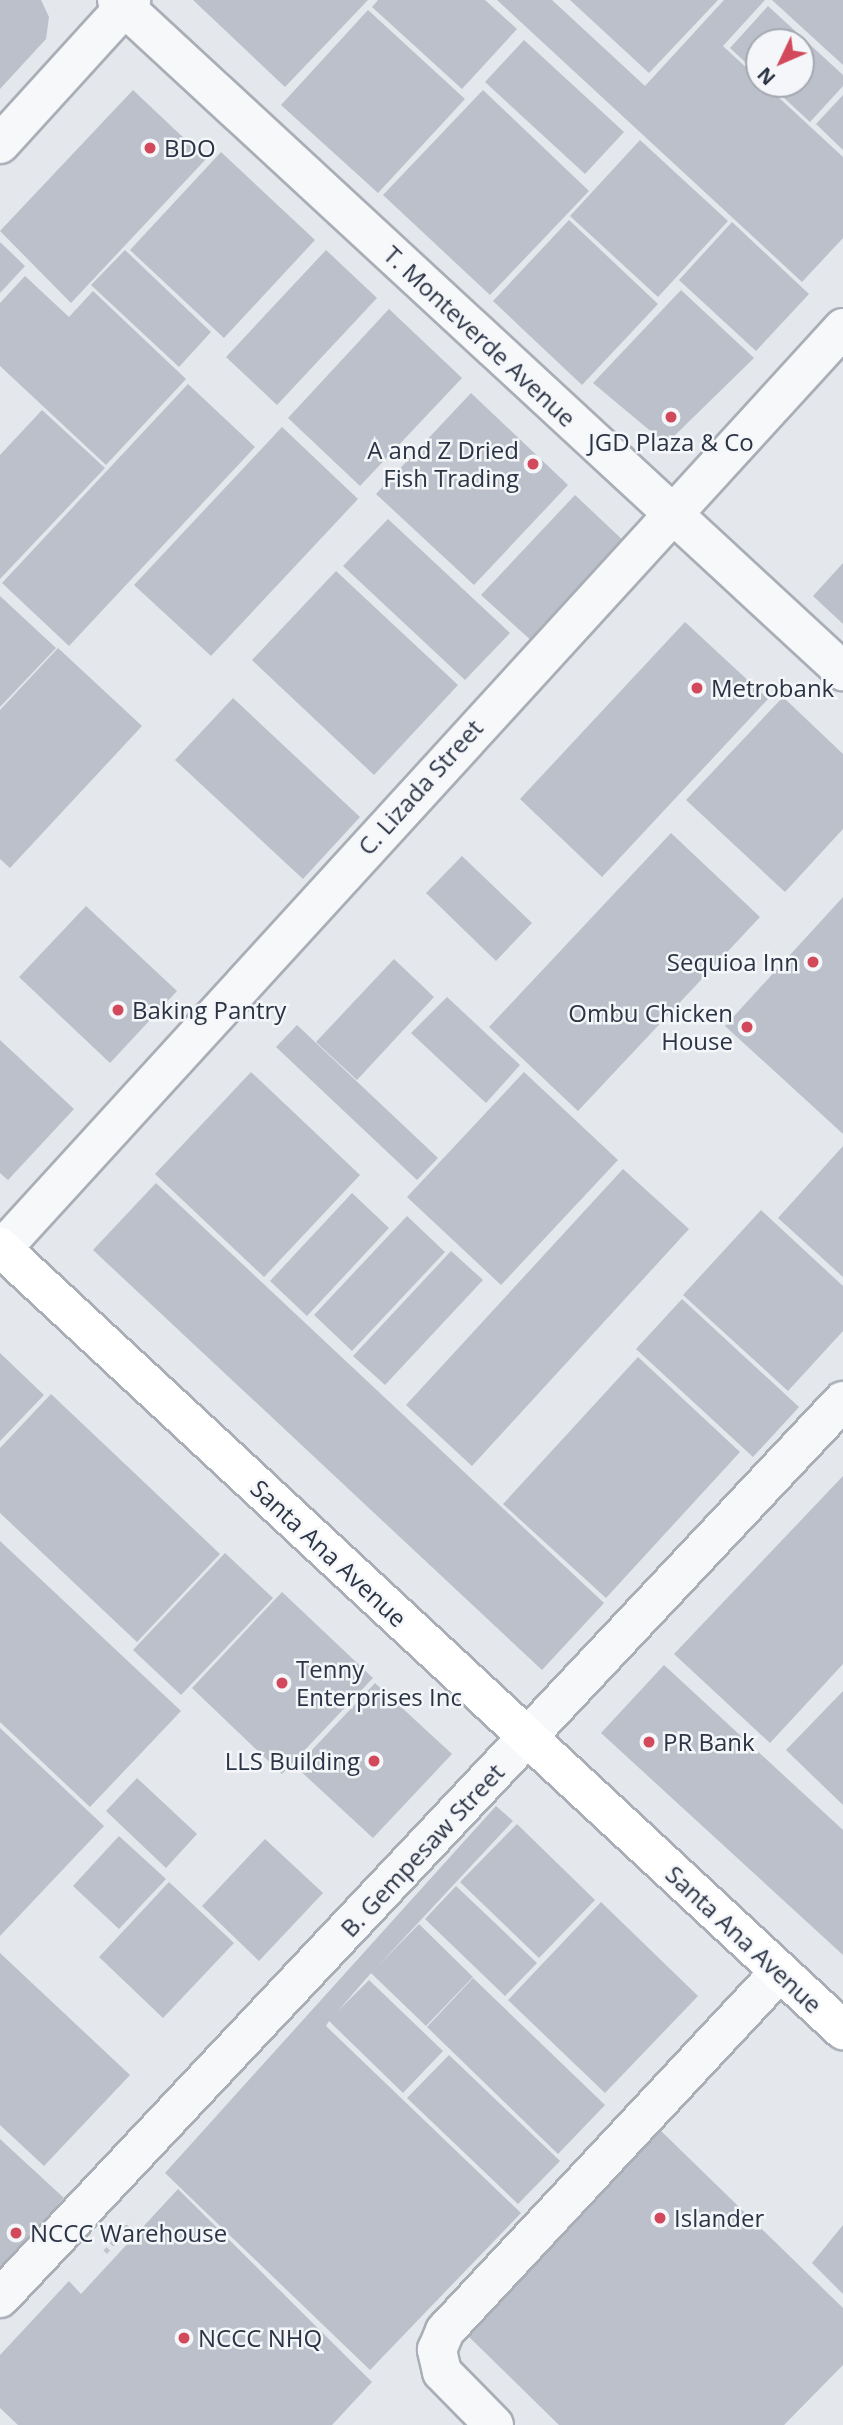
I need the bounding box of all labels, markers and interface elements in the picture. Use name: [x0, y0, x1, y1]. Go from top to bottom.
north arrow: [745, 28, 815, 98]
text: N: [752, 62, 781, 91]
place label: BDO: [164, 134, 216, 162]
marker: BDO: [142, 140, 158, 156]
street label: T. Monteverde Avenue: [378, 240, 582, 432]
marker: JGD Plaza & Co: [663, 409, 679, 425]
place label: JGD Plaza & Co: [588, 428, 754, 456]
place label: A and Z Dried Fish Trading: [367, 436, 519, 492]
marker: A and Z Dried Fish Trading: [525, 456, 541, 472]
place label: Metrobank: [711, 674, 834, 702]
marker: Metrobank: [689, 680, 705, 696]
street label: C. Lizada Street: [352, 713, 488, 861]
place label: Sequioa Inn: [667, 948, 799, 976]
marker: Sequioa Inn: [805, 954, 821, 970]
place label: Baking Pantry: [132, 996, 286, 1024]
place label: Ombu Chicken House: [568, 999, 733, 1055]
marker: Baking Pantry: [110, 1002, 126, 1018]
marker: Ombu Chicken House: [739, 1019, 755, 1035]
street label: Santa Ana Avenue: [245, 1473, 413, 1633]
place label: Tenny Enterprises Inc: [296, 1655, 462, 1711]
marker: Tenny Enterprises Inc: [274, 1675, 290, 1691]
place label: PR Bank: [663, 1728, 755, 1756]
marker: PR Bank: [641, 1734, 657, 1750]
place label: LLS Building: [225, 1747, 360, 1775]
marker: LLS Building: [366, 1753, 382, 1769]
street label: B. Gempesaw Street: [334, 1758, 510, 1942]
street label: Santa Ana Avenue: [660, 1859, 828, 2019]
place label: Islander: [674, 2204, 764, 2232]
marker: Islander: [652, 2210, 668, 2226]
place label: NCCC Warehouse: [30, 2219, 227, 2247]
marker: NCCC Warehouse: [8, 2225, 24, 2241]
place label: NCCC NHQ: [198, 2324, 322, 2352]
marker: NCCC NHQ: [176, 2330, 192, 2346]

